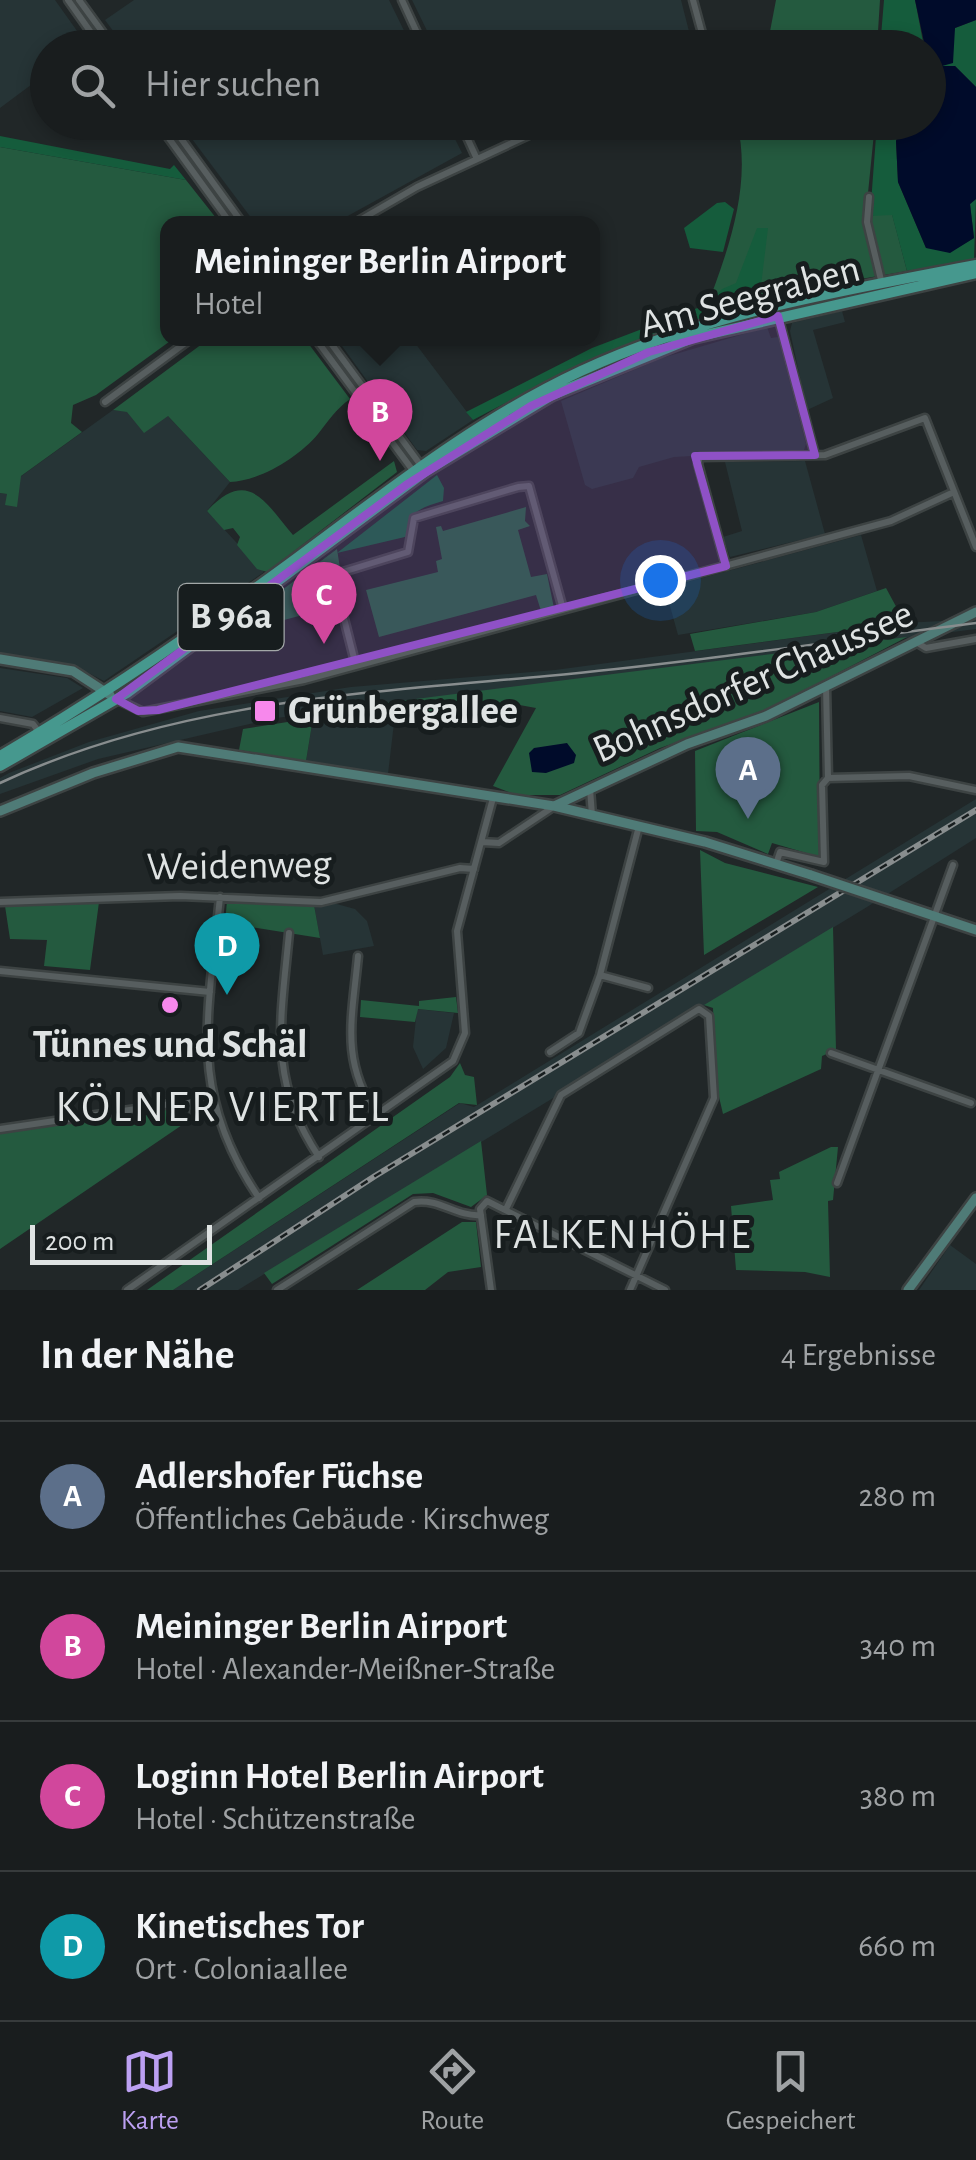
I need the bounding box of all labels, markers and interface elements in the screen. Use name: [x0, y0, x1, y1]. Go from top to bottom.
search box: [30, 30, 946, 140]
icon: search: [65, 58, 120, 113]
text: Hier suchen: [145, 66, 321, 104]
popup: [160, 216, 600, 346]
text: Meininger Berlin Airport: [194, 243, 566, 281]
street label: Am Seegraben: [636, 248, 864, 346]
text: Hotel: [194, 288, 263, 320]
pin: B: [348, 378, 412, 461]
your location: [635, 555, 686, 606]
pin: C: [292, 562, 356, 644]
road number: B 96a: [178, 584, 284, 650]
street label: Bohnsdorfer Chaussee: [587, 593, 919, 771]
place label: Grünbergallee: [288, 691, 518, 731]
marker: Grünbergallee: [252, 698, 278, 724]
pin: A: [716, 736, 780, 819]
street label: Weidenweg: [146, 844, 332, 888]
pin: D: [194, 912, 260, 995]
marker: Tünnes und Schäl: [159, 994, 181, 1016]
place label: Tünnes und Schäl: [33, 1025, 307, 1065]
district label: KÖLNER VIERTEL: [55, 1083, 391, 1130]
district label: FALKENHÖHE: [493, 1212, 753, 1256]
scale bar: [30, 1220, 212, 1264]
text: 200 m: [45, 1228, 114, 1256]
text: In der Nähe: [40, 1334, 235, 1376]
text: 4 Ergebnisse: [781, 1339, 936, 1371]
text: Adlershofer Füchse: [135, 1458, 423, 1496]
text: A: [63, 1480, 82, 1512]
text: 280 m: [858, 1480, 936, 1512]
text: Öffentliches Gebäude · Kirschweg: [135, 1503, 549, 1535]
text: Meininger Berlin Airport: [135, 1608, 507, 1646]
text: B: [63, 1630, 82, 1662]
text: 340 m: [860, 1630, 936, 1662]
text: Hotel · Alexander-Meißner-Straße: [135, 1653, 555, 1685]
text: Loginn Hotel Berlin Airport: [135, 1758, 544, 1796]
text: C: [64, 1780, 81, 1812]
text: 380 m: [860, 1780, 936, 1812]
text: Hotel · Schützenstraße: [135, 1803, 416, 1835]
text: Kinetisches Tor: [135, 1908, 364, 1946]
text: D: [62, 1930, 83, 1962]
text: 660 m: [858, 1930, 936, 1962]
text: Ort · Coloniaallee: [135, 1953, 348, 1985]
tab: Karte: [121, 2044, 179, 2138]
tab: Route: [420, 2044, 484, 2138]
tab: Gespeichert: [726, 2044, 855, 2138]

